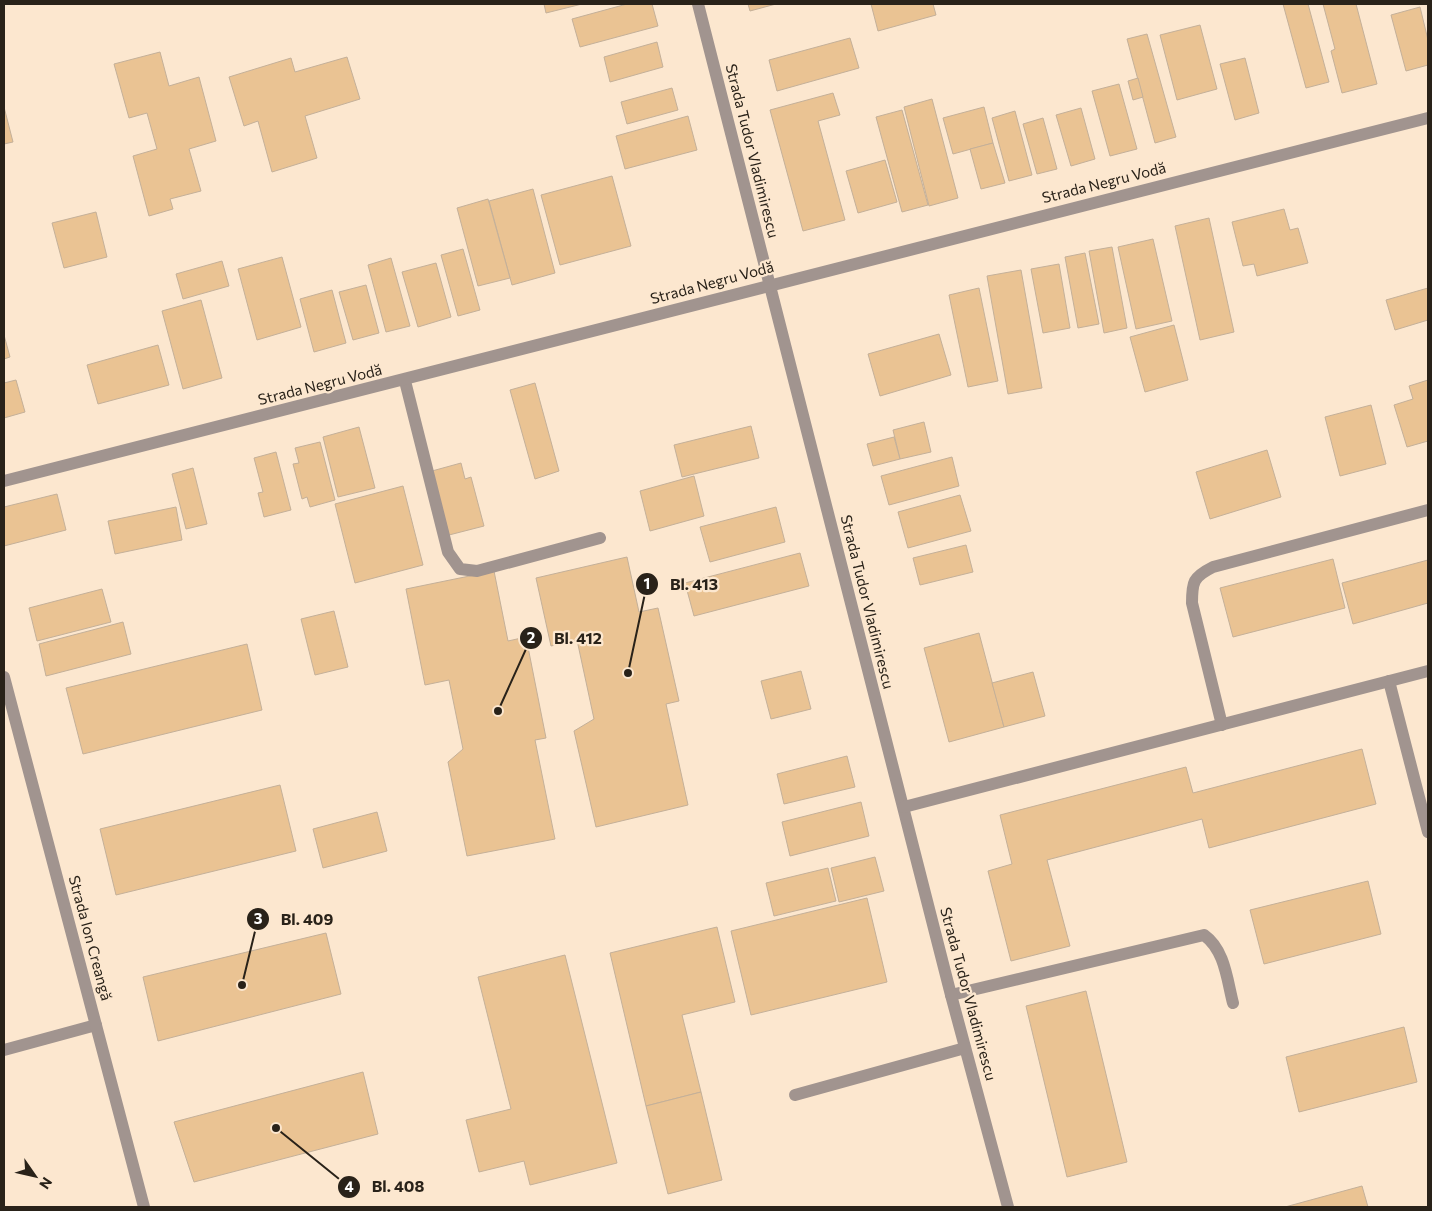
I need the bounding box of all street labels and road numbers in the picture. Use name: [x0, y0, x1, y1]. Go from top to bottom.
street label: Strada Tudor Vladimirescu: [723, 62, 783, 240]
street label: Strada Negru Vodă: [1040, 158, 1168, 206]
street label: Strada Negru Vodă: [648, 257, 775, 307]
street label: Strada Negru Vodă: [256, 360, 384, 408]
street label: Strada Tudor Vladimirescu: [838, 513, 898, 691]
street label: Strada Ion Creangă: [66, 873, 116, 1002]
street label: Strada Tudor Vladimirescu: [937, 905, 1001, 1082]

